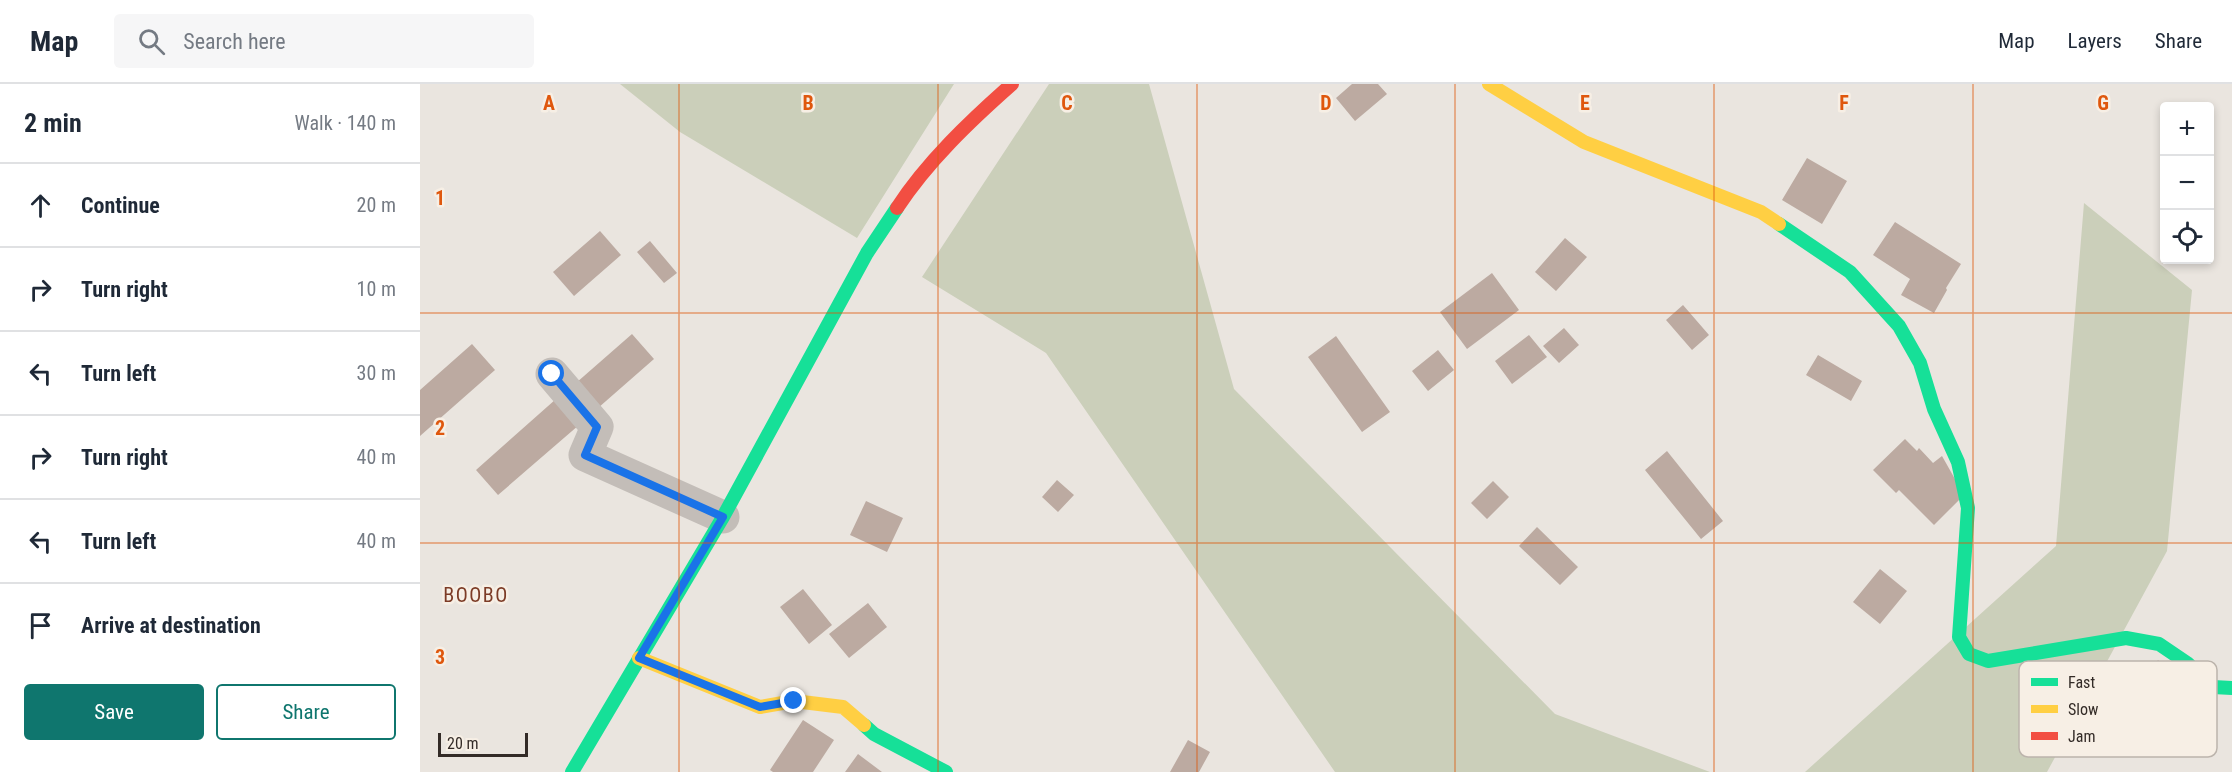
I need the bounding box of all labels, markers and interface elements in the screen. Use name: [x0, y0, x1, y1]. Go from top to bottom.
search box: [114, 14, 534, 68]
text: Map: [30, 25, 78, 58]
icon: search: [135, 25, 168, 58]
text: Search here: [183, 29, 286, 54]
text: Map: [1998, 29, 2035, 53]
text: Layers: [2068, 29, 2122, 53]
text: Share: [2155, 29, 2202, 53]
text: A: [543, 91, 555, 115]
text: B: [802, 91, 814, 115]
text: C: [1061, 91, 1073, 115]
text: D: [1320, 91, 1332, 115]
text: E: [1580, 91, 1590, 115]
text: F: [1839, 91, 1849, 115]
text: G: [2097, 91, 2109, 115]
map controls: [2160, 102, 2214, 264]
button: +: [2160, 102, 2214, 156]
text: 2 min: [24, 108, 82, 138]
text: Walk · 140 m: [295, 111, 396, 135]
button: −: [2160, 156, 2214, 210]
text: 1: [435, 186, 445, 210]
icon: ahead: [24, 189, 57, 222]
text: Continue: [81, 193, 160, 218]
text: 20 m: [357, 193, 396, 217]
button: locate: [2160, 210, 2214, 264]
icon: right: [24, 273, 57, 306]
text: Turn right: [81, 277, 168, 302]
text: 10 m: [357, 277, 396, 301]
icon: left: [24, 357, 57, 390]
route start: [538, 360, 564, 386]
text: Turn left: [81, 361, 156, 386]
text: 30 m: [357, 361, 396, 385]
text: 2: [435, 416, 445, 440]
icon: right: [24, 441, 57, 474]
text: Turn right: [81, 445, 168, 470]
text: 40 m: [357, 445, 396, 469]
icon: left: [24, 525, 57, 558]
text: Turn left: [81, 529, 156, 554]
text: 40 m: [357, 529, 396, 553]
district label: BOOBO: [443, 583, 509, 607]
icon: arrive: [24, 609, 57, 642]
text: Arrive at destination: [81, 613, 261, 638]
text: 3: [435, 645, 445, 669]
legend: [2019, 661, 2217, 757]
text: Fast: [2068, 673, 2095, 692]
button: Save: [24, 684, 204, 740]
button: Share: [216, 684, 396, 740]
route end: [780, 687, 806, 713]
text: Slow: [2068, 700, 2098, 719]
text: Jam: [2068, 727, 2095, 746]
scale bar: [438, 730, 528, 758]
text: 20 m: [447, 734, 479, 753]

